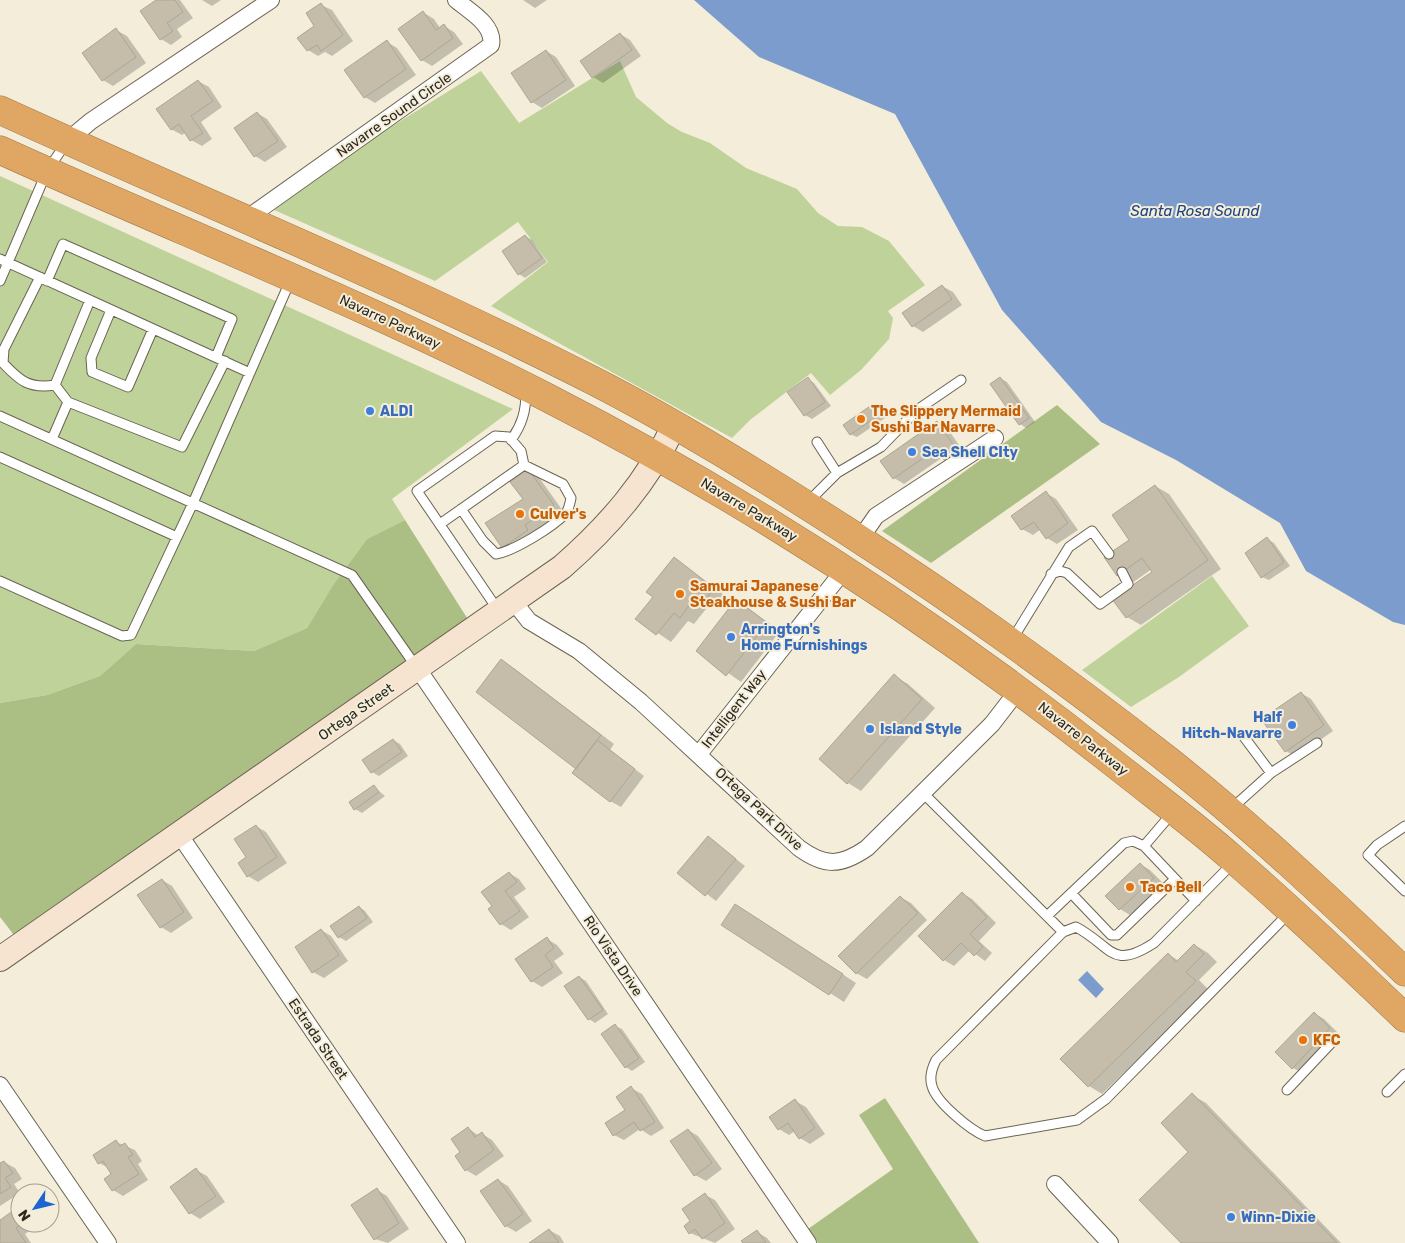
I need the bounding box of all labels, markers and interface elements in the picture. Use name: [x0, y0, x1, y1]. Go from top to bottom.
street label: Navarre Sound Circle: [333, 69, 455, 161]
water label: Santa Rosa Sound: [1131, 202, 1260, 220]
street label: Navarre Parkway: [337, 291, 444, 353]
place label: ALDI: [380, 403, 413, 420]
place label: The Slippery Mermaid Sushi Bar Navarre: [871, 403, 1021, 436]
marker: ALDI: [364, 405, 376, 417]
marker: The Slippery Mermaid Sushi Bar Navarre: [855, 413, 867, 425]
place label: Sea Shell CIty: [922, 444, 1018, 461]
marker: Sea Shell CIty: [906, 446, 918, 458]
street label: Navarre Parkway: [698, 474, 801, 546]
place label: Culver's: [530, 506, 587, 523]
marker: Culver's: [514, 508, 526, 520]
place label: Samurai Japanese Steakhouse & Sushi Bar: [690, 578, 857, 611]
marker: Samurai Japanese Steakhouse & Sushi Bar: [674, 588, 686, 600]
place label: Arrington's Home Furnishings: [741, 621, 868, 654]
marker: Arrington's Home Furnishings: [725, 631, 737, 643]
street label: Intelligent Way: [698, 666, 770, 752]
street label: Ortega Street: [315, 679, 397, 744]
street label: Navarre Parkway: [1035, 699, 1132, 780]
place label: Half Hitch-Navarre: [1182, 709, 1283, 742]
marker: Half Hitch-Navarre: [1286, 719, 1298, 731]
place label: Island Style: [880, 721, 962, 738]
marker: Island Style: [864, 723, 876, 735]
street label: Ortega Park Drive: [712, 764, 806, 854]
place label: Taco Bell: [1140, 879, 1202, 896]
marker: Taco Bell: [1124, 881, 1136, 893]
street label: Rio Vista Drive: [580, 912, 646, 1000]
street label: Estrada Street: [285, 995, 352, 1083]
place label: KFC: [1313, 1032, 1341, 1049]
marker: KFC: [1297, 1034, 1309, 1046]
north arrow: [10, 1183, 60, 1233]
text: N: [15, 1206, 35, 1224]
place label: Winn-Dixie: [1241, 1209, 1316, 1226]
marker: Winn-Dixie: [1225, 1211, 1237, 1223]

